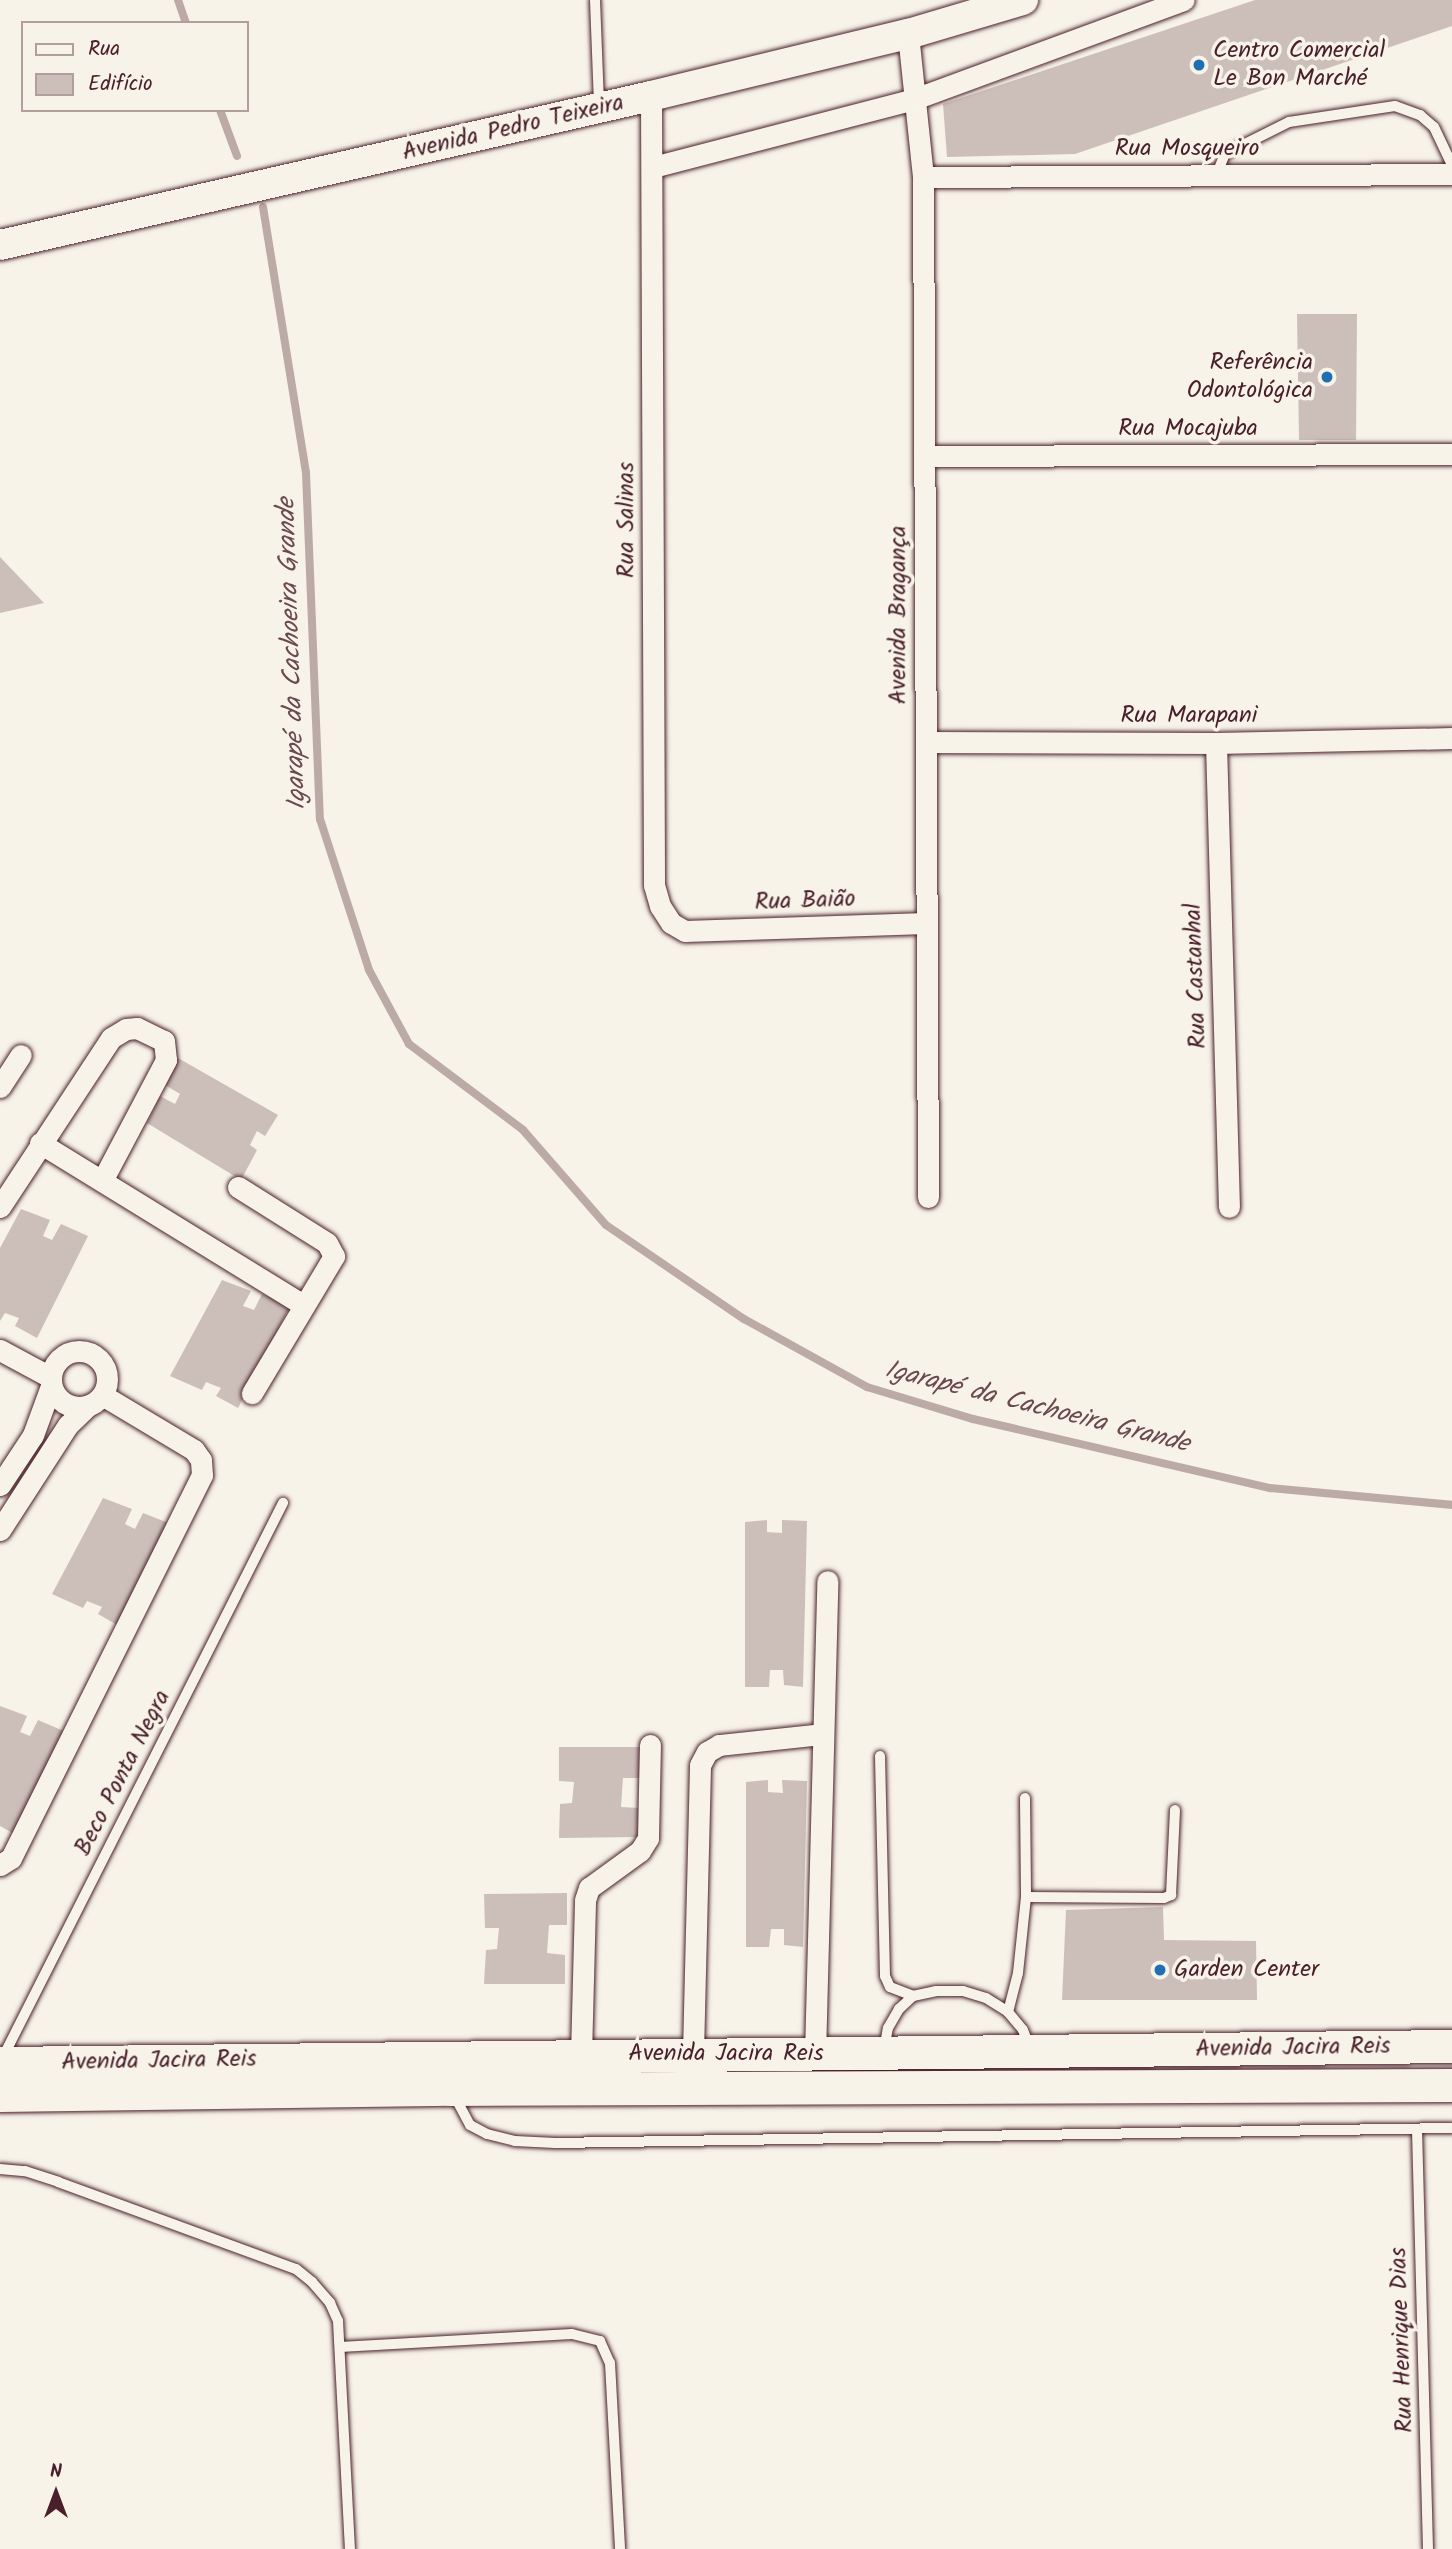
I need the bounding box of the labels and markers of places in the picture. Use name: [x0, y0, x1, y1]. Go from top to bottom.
place label: Centro Comercial Le Bon Marché: [1213, 37, 1385, 93]
marker: Centro Comercial Le Bon Marché: [1191, 57, 1207, 73]
place label: Referência Odontológica: [1187, 349, 1313, 405]
marker: Referência Odontológica: [1319, 369, 1335, 385]
place label: Garden Center: [1174, 1956, 1319, 1984]
marker: Garden Center: [1152, 1962, 1168, 1978]

